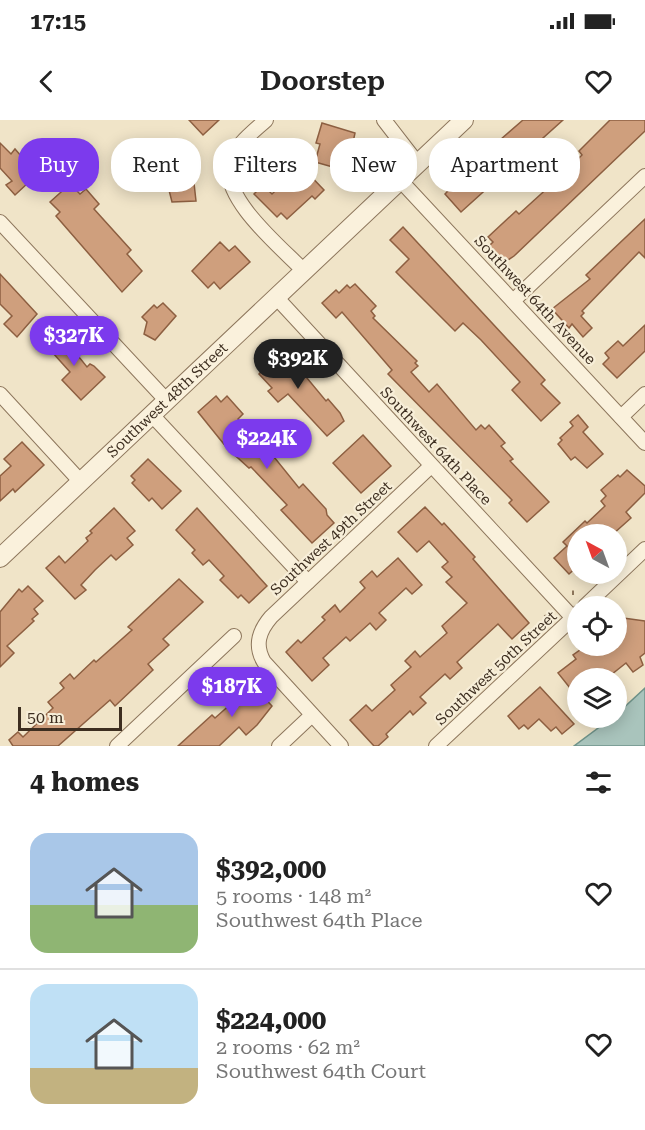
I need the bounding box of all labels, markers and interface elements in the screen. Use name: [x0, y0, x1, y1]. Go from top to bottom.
text: 17:15: [30, 9, 86, 34]
icon: back: [30, 65, 63, 98]
text: Doorstep: [260, 65, 385, 97]
icon: heart: [582, 65, 615, 98]
chip: Buy: [18, 138, 99, 192]
chip: Rent: [111, 138, 201, 192]
chip: Filters: [213, 138, 318, 192]
chip: New: [330, 138, 417, 192]
chip: Apartment: [429, 138, 580, 192]
street label: Southwest 64th Avenue: [471, 232, 599, 368]
pin: $327K: [32, 316, 116, 367]
text: $327K: [44, 323, 104, 347]
street label: Southwest 48th Street: [103, 339, 232, 461]
pin: $392K: [256, 339, 340, 390]
text: $392K: [268, 346, 328, 370]
street label: Southwest 64th Place: [377, 383, 495, 509]
pin: $224K: [225, 419, 309, 470]
text: $224K: [237, 426, 297, 450]
street label: Southwest 49th Street: [267, 477, 396, 599]
north arrow: [567, 524, 627, 584]
map controls: [567, 524, 627, 728]
button: locate: [567, 596, 627, 656]
street label: Southwest 50th Street: [432, 607, 561, 729]
pin: $187K: [190, 667, 274, 718]
button: layers: [567, 668, 627, 728]
text: $187K: [202, 674, 262, 698]
scale bar: [18, 704, 122, 732]
text: 50 m: [27, 708, 64, 727]
icon: filters: [582, 766, 615, 799]
text: 4 homes: [30, 767, 139, 797]
text: $392,000: [216, 854, 326, 884]
icon: home: [78, 857, 150, 929]
icon: heart: [582, 877, 615, 910]
text: 5 rooms · 148 m²: [216, 884, 371, 908]
text: Southwest 64th Place: [216, 908, 422, 932]
text: $224,000: [216, 1005, 326, 1035]
icon: home: [78, 1008, 150, 1080]
icon: heart: [582, 1028, 615, 1061]
text: 2 rooms · 62 m²: [216, 1035, 360, 1059]
text: Southwest 64th Court: [216, 1059, 426, 1083]

